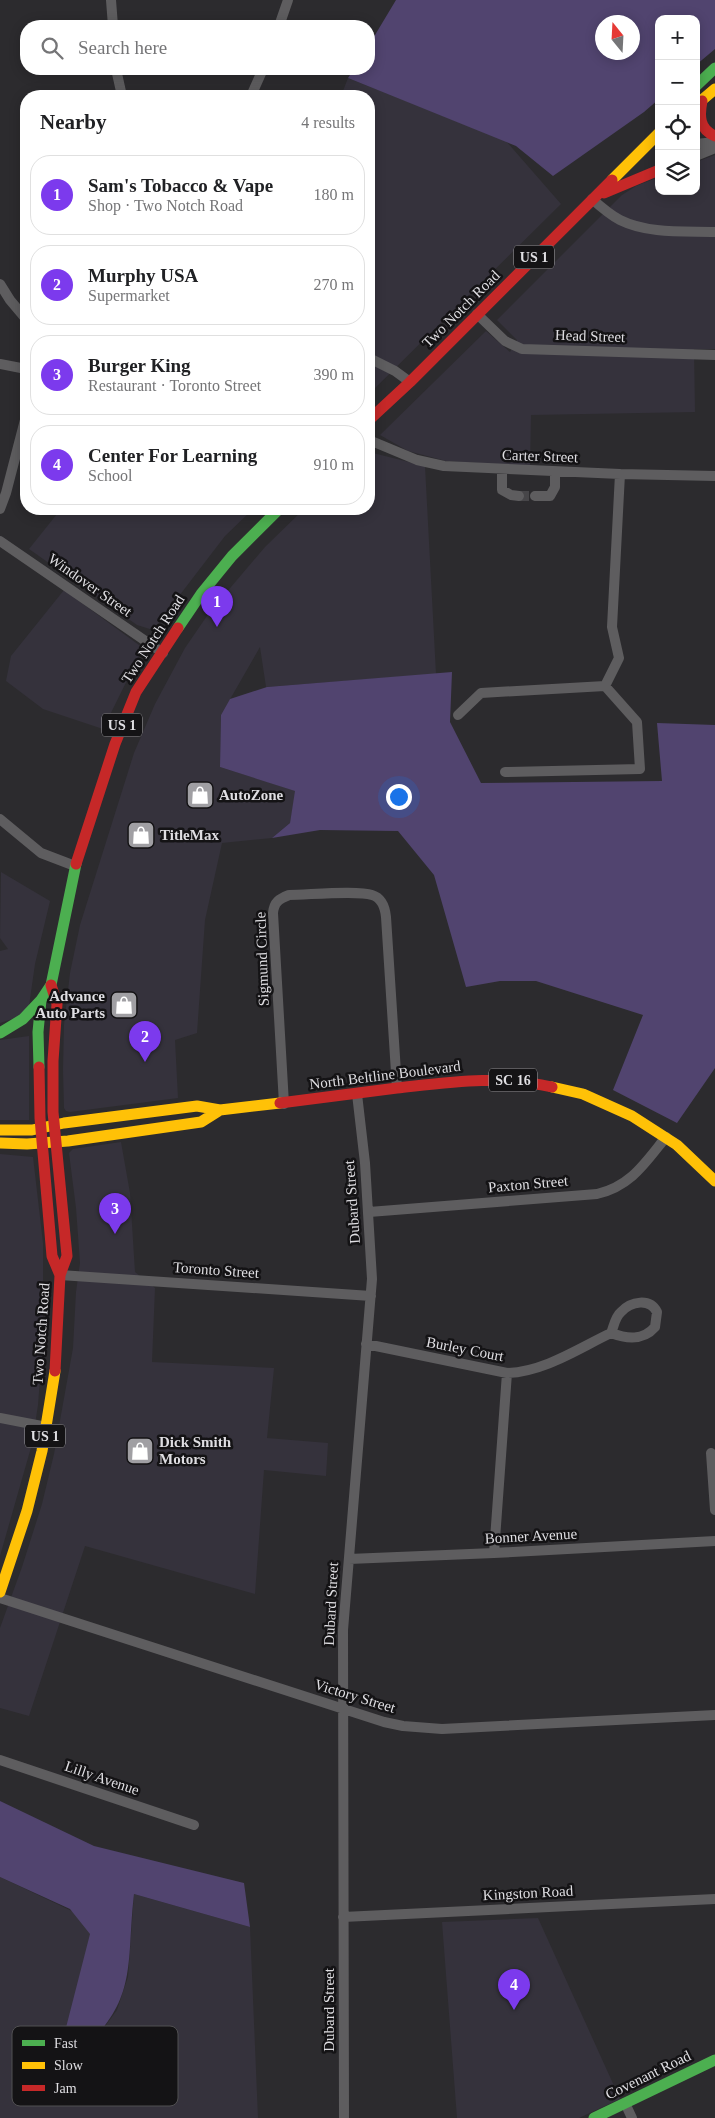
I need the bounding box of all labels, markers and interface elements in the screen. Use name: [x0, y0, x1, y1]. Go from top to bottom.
north arrow: [595, 15, 640, 60]
map controls: [655, 15, 700, 195]
button: +: [655, 15, 700, 60]
search box: [20, 20, 375, 75]
icon: search: [38, 34, 66, 62]
text: Search here: [78, 37, 167, 58]
button: −: [655, 60, 700, 105]
button: locate: [655, 105, 700, 150]
text: Nearby: [40, 110, 107, 134]
text: 4 results: [301, 114, 355, 131]
button: layers: [655, 150, 700, 195]
text: Sam's Tobacco & Vape: [88, 175, 273, 196]
text: 1: [53, 186, 61, 203]
text: 180 m: [314, 186, 354, 203]
text: Shop · Two Notch Road: [88, 197, 243, 214]
road number: US 1: [514, 246, 554, 268]
text: Murphy USA: [88, 265, 198, 286]
street label: Two Notch Road: [419, 267, 503, 351]
text: 2: [53, 276, 61, 293]
text: 270 m: [314, 276, 354, 293]
text: Supermarket: [88, 287, 170, 304]
street label: Head Street: [555, 327, 626, 345]
text: Burger King: [88, 355, 191, 376]
text: 3: [53, 366, 61, 383]
text: 390 m: [314, 366, 354, 383]
text: Restaurant · Toronto Street: [88, 377, 261, 394]
text: Center For Learning: [88, 445, 257, 466]
street label: Carter Street: [502, 447, 579, 465]
text: 4: [53, 456, 61, 473]
text: 910 m: [314, 456, 354, 473]
text: School: [88, 467, 132, 484]
street label: Windover Street: [45, 550, 135, 620]
pin: 1: [201, 586, 233, 627]
street label: Two Notch Road: [118, 591, 188, 686]
road number: US 1: [102, 714, 142, 736]
shop icon: AutoZone: [185, 780, 215, 810]
your location: [386, 784, 412, 810]
place label: AutoZone: [219, 787, 284, 803]
shop icon: TitleMax: [126, 820, 156, 850]
place label: TitleMax: [160, 827, 219, 843]
street label: Sigmund Circle: [252, 911, 272, 1007]
place label: Advance Auto Parts: [35, 988, 105, 1021]
shop icon: Advance Auto Parts: [109, 990, 139, 1020]
pin: 2: [129, 1021, 161, 1062]
street label: North Beltline Boulevard: [308, 1058, 462, 1092]
road number: SC 16: [489, 1068, 537, 1092]
street label: Dubard Street: [341, 1159, 363, 1244]
street label: Paxton Street: [487, 1172, 570, 1195]
pin: 3: [99, 1193, 131, 1234]
street label: Toronto Street: [173, 1259, 260, 1281]
street label: Two Notch Road: [29, 1282, 53, 1386]
street label: Burley Court: [425, 1334, 506, 1365]
road number: US 1: [25, 1424, 65, 1448]
place label: Dick Smith Motors: [159, 1434, 232, 1467]
shop icon: Dick Smith Motors: [125, 1436, 155, 1466]
street label: Bonner Avenue: [484, 1526, 578, 1546]
street label: Dubard Street: [321, 1561, 341, 1646]
street label: Victory Street: [313, 1676, 398, 1716]
street label: Lilly Avenue: [63, 1758, 142, 1798]
street label: Kingston Road: [482, 1883, 574, 1903]
street label: Dubard Street: [321, 1967, 337, 2052]
pin: 4: [498, 1969, 530, 2010]
legend: [12, 2026, 178, 2106]
text: Fast: [54, 2036, 77, 2051]
street label: Covenant Road: [603, 2047, 694, 2103]
text: Slow: [54, 2058, 84, 2073]
text: Jam: [54, 2081, 77, 2096]

